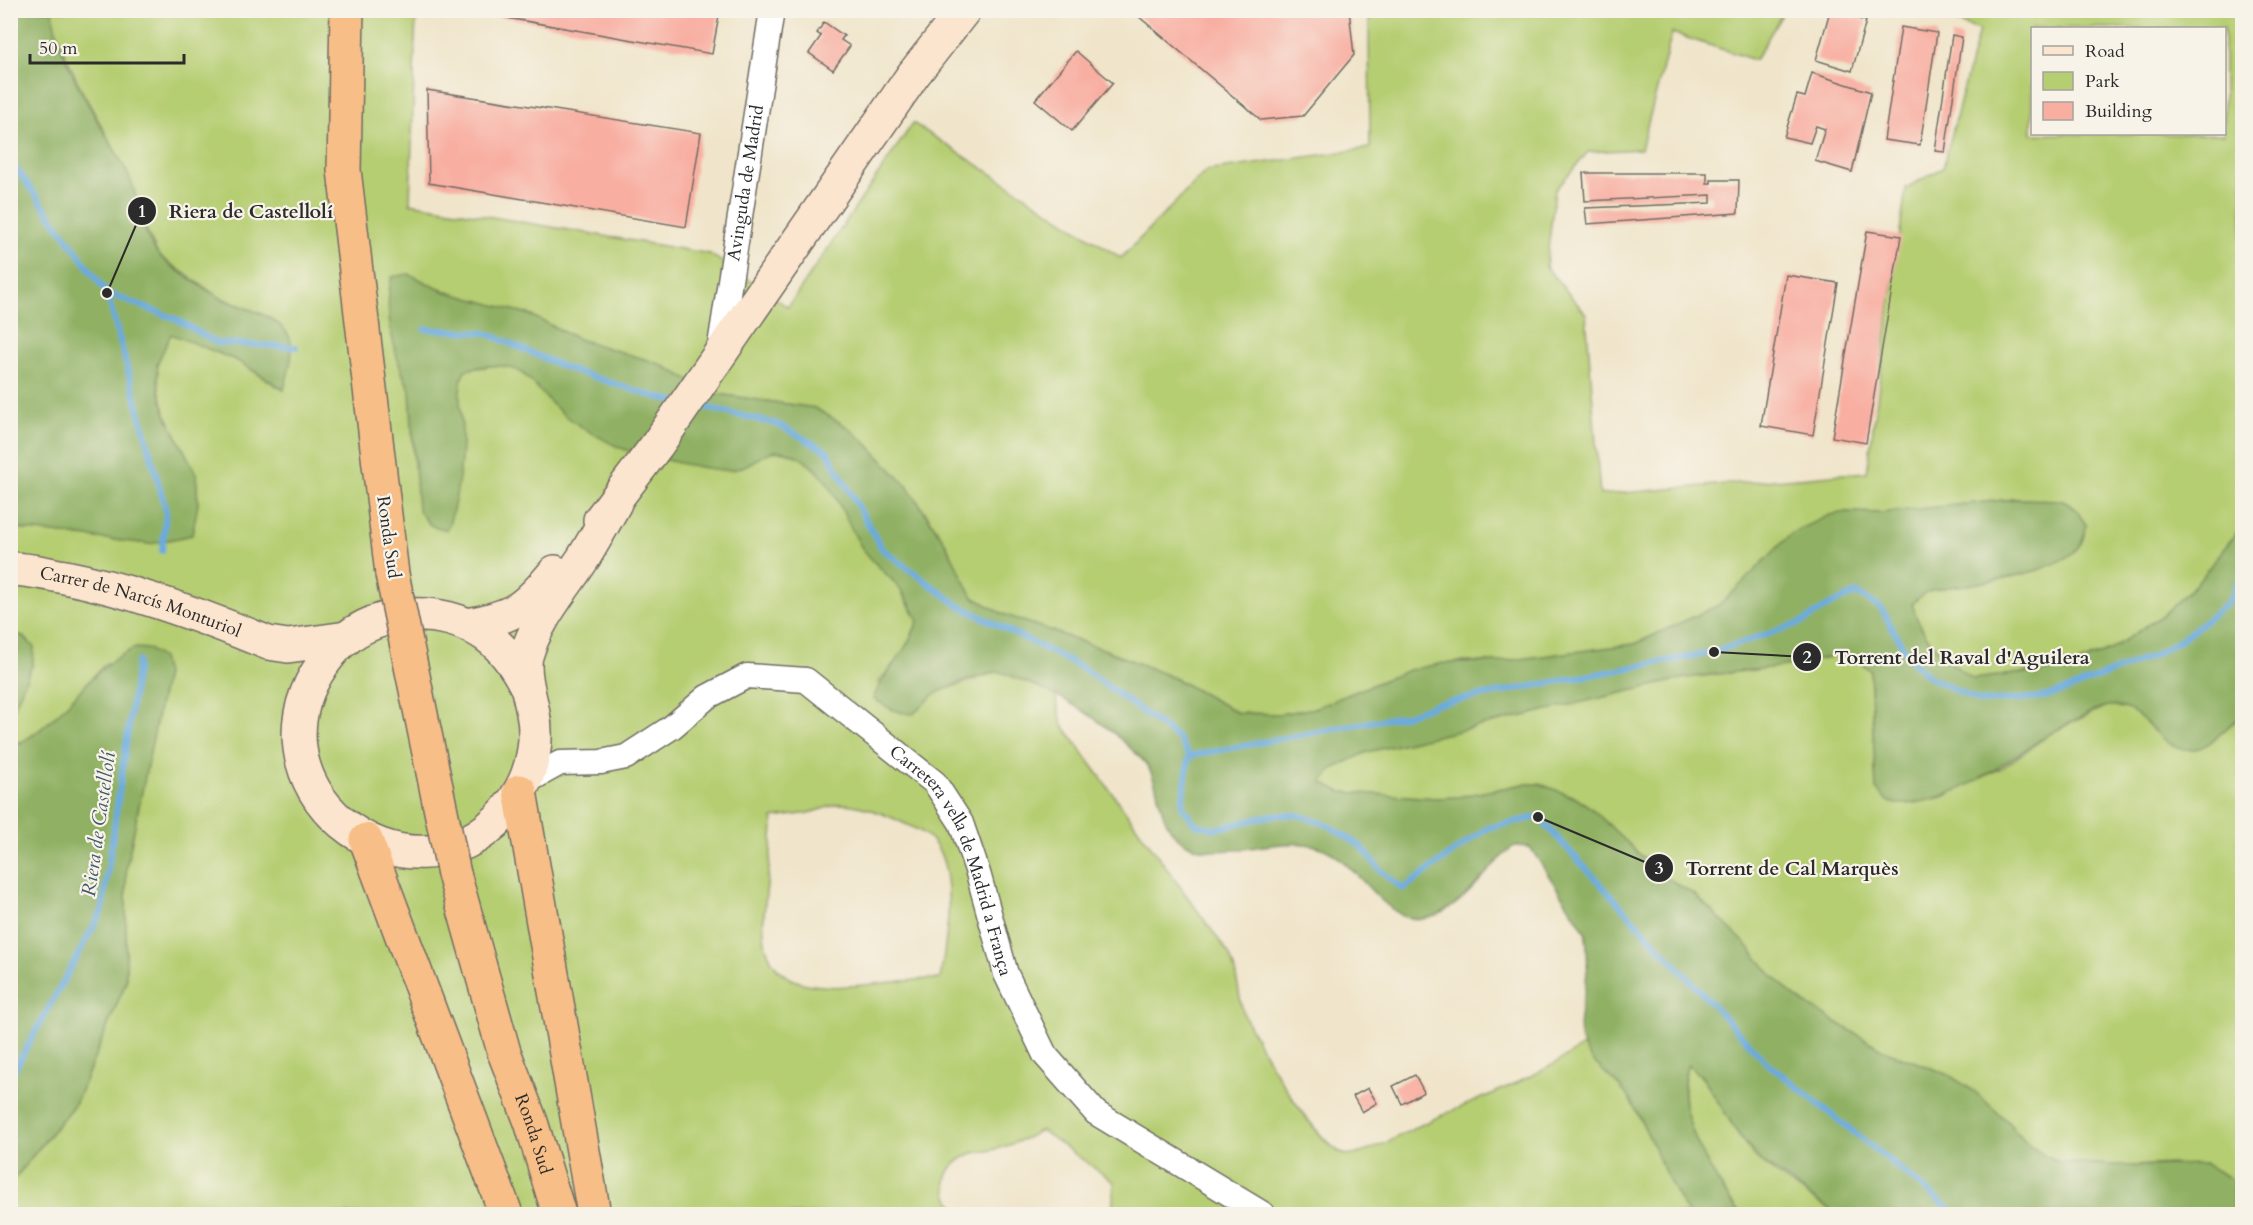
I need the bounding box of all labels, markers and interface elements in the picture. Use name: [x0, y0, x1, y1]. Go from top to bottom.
scale bar: [30, 27, 184, 65]
legend: [2031, 27, 2226, 135]
text: 50 m: [39, 36, 78, 61]
text: Road: [2085, 39, 2125, 64]
text: Park: [2085, 69, 2120, 94]
text: Building: [2085, 99, 2153, 124]
street label: Avinguda de Madrid: [721, 103, 770, 263]
callout: Riera de Castellolí: [127, 192, 346, 230]
text: Riera de Castellolí: [169, 198, 333, 225]
text: 1: [137, 199, 147, 224]
street label: Ronda Sud: [370, 494, 407, 580]
street label: Carrer de Narcís Monturiol: [38, 560, 245, 644]
callout: Torrent del Raval d'Aguilera: [1792, 638, 2102, 676]
text: Torrent del Raval d'Aguilera: [1834, 644, 2090, 671]
text: 2: [1802, 645, 1812, 670]
street label: Carretera vella de Madrid a França: [884, 739, 1018, 979]
water label: Riera de Castellolí: [75, 748, 122, 898]
callout: Torrent de Cal Marquès: [1644, 849, 1911, 887]
text: Torrent de Cal Marquès: [1685, 855, 1899, 882]
text: 3: [1654, 856, 1664, 881]
street label: Ronda Sud: [508, 1090, 558, 1178]

